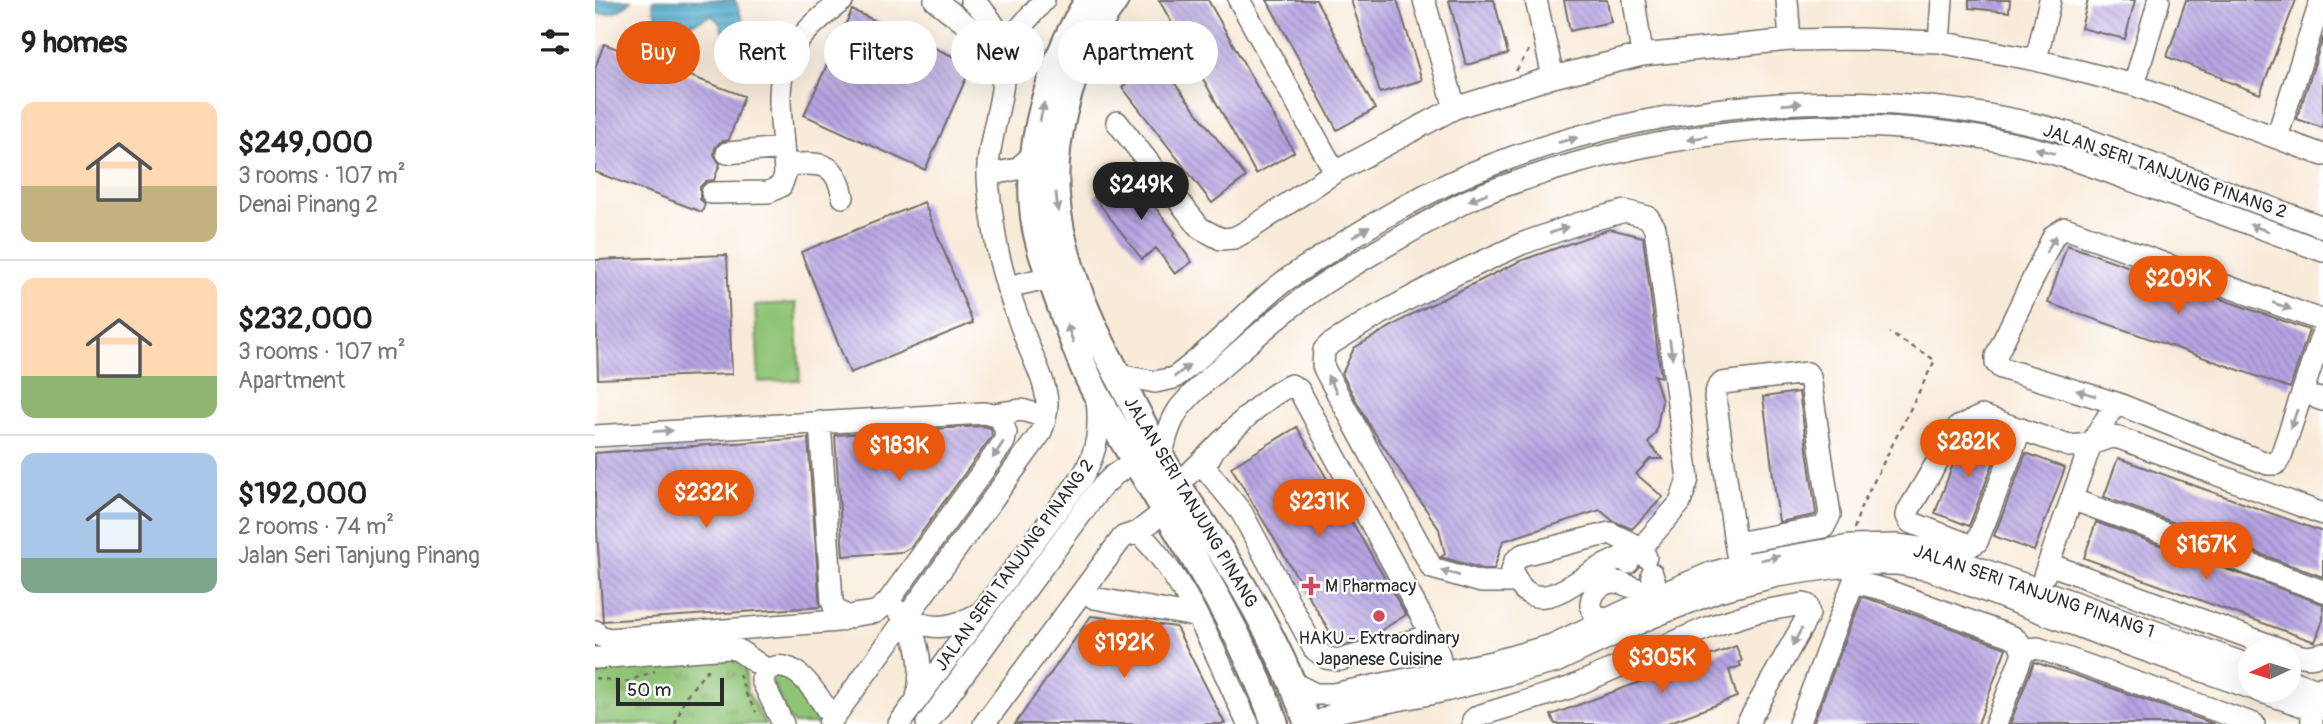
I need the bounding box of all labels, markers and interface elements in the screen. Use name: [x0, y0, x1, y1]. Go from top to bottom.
chip: Buy: [616, 21, 700, 84]
chip: Rent: [714, 21, 810, 84]
chip: Filters: [824, 21, 937, 84]
chip: New: [951, 21, 1044, 84]
chip: Apartment: [1058, 21, 1218, 84]
icon: filters: [536, 23, 574, 61]
text: 9 homes: [21, 24, 127, 61]
one-way arrow: [1782, 98, 1804, 109]
one-way arrow: [1037, 101, 1048, 123]
street label: JALAN SERI TANJUNG PINANG 2: [2040, 119, 2290, 224]
text: $249,000: [238, 124, 373, 161]
icon: home: [77, 130, 161, 214]
one-way arrow: [1686, 133, 1708, 144]
one-way arrow: [1557, 134, 1579, 145]
one-way arrow: [2034, 145, 2056, 156]
text: 3 rooms · 107 m²: [238, 161, 406, 190]
pin: $249K: [1092, 162, 1190, 222]
text: $249K: [1109, 170, 1173, 199]
text: Denai Pinang 2: [238, 190, 378, 219]
one-way arrow: [1468, 191, 1489, 202]
one-way arrow: [1052, 192, 1063, 214]
one-way arrow: [2248, 222, 2269, 233]
one-way arrow: [1548, 225, 1569, 236]
one-way arrow: [1352, 226, 1371, 239]
one-way arrow: [2045, 234, 2057, 253]
pin: $209K: [2129, 256, 2227, 316]
text: $209K: [2145, 264, 2211, 293]
text: $232,000: [238, 300, 373, 337]
one-way arrow: [2271, 300, 2292, 311]
icon: home: [77, 306, 161, 390]
one-way arrow: [1064, 322, 1075, 343]
text: 3 rooms · 107 m²: [238, 337, 406, 366]
one-way arrow: [1665, 338, 1676, 360]
one-way arrow: [1173, 364, 1191, 378]
text: Apartment: [238, 366, 345, 395]
one-way arrow: [1327, 374, 1338, 394]
one-way arrow: [2075, 388, 2096, 398]
street label: JALAN SERI TANJUNG PINANG: [1118, 392, 1263, 612]
one-way arrow: [2288, 408, 2299, 429]
pin: $282K: [1919, 420, 2017, 479]
pin: $183K: [850, 424, 948, 483]
one-way arrow: [652, 426, 674, 437]
text: $282K: [1936, 427, 2000, 456]
text: $183K: [869, 431, 929, 460]
one-way arrow: [992, 440, 1005, 459]
street label: JALAN SERI TANJUNG PINANG 2: [930, 455, 1099, 676]
pin: $232K: [657, 470, 755, 530]
text: $192,000: [238, 475, 367, 512]
text: $232K: [674, 478, 738, 507]
pin: $231K: [1270, 480, 1368, 539]
icon: home: [77, 481, 161, 565]
text: $231K: [1289, 487, 1349, 516]
text: 2 rooms · 74 m²: [238, 512, 394, 541]
pin: $167K: [2157, 522, 2255, 582]
text: $167K: [2176, 530, 2236, 559]
street label: JALAN SERI TANJUNG PINANG 1: [1910, 539, 2157, 644]
text: Jalan Seri Tanjung Pinang: [238, 541, 480, 570]
one-way arrow: [1759, 553, 1781, 564]
one-way arrow: [1439, 568, 1460, 578]
place label: M Pharmacy: [1325, 575, 1417, 598]
marker: M Pharmacy: [1303, 578, 1319, 594]
marker: HAKU - Extraordinary Japanese Cuisine: [1371, 608, 1387, 624]
pin: $192K: [1075, 620, 1173, 680]
place label: HAKU - Extraordinary Japanese Cuisine: [1298, 627, 1460, 671]
one-way arrow: [1791, 627, 1803, 647]
text: $192K: [1094, 628, 1154, 657]
pin: $305K: [1613, 636, 1711, 695]
north arrow: [2238, 639, 2301, 702]
map controls: [2238, 639, 2301, 702]
text: $305K: [1628, 643, 1696, 672]
scale bar: [616, 675, 725, 707]
text: 50 m: [627, 678, 671, 702]

